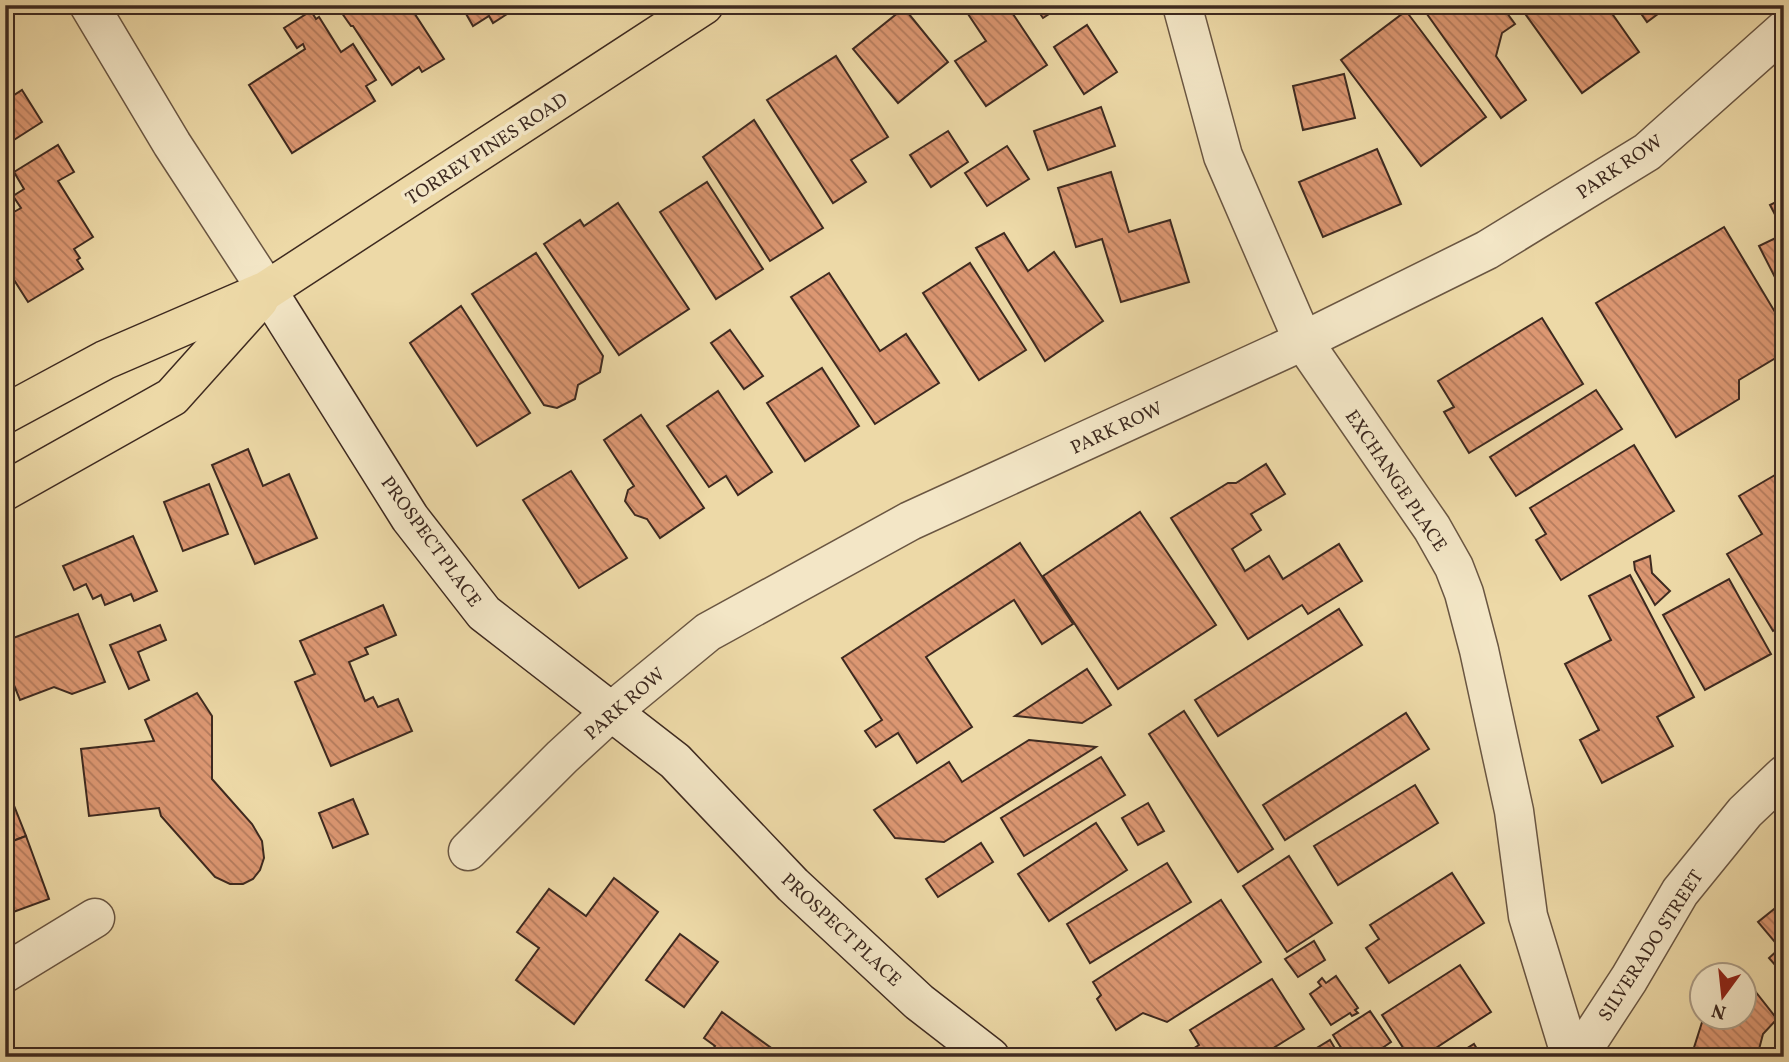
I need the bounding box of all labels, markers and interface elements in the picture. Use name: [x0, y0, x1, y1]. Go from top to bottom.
street label: TORREY PINES ROAD: [401, 87, 573, 212]
street label: PARK ROW: [1572, 129, 1668, 206]
street label: PARK ROW: [1067, 396, 1167, 461]
street label: EXCHANGE PLACE: [1338, 405, 1453, 557]
street label: PROSPECT PLACE: [374, 471, 487, 613]
street label: PARK ROW: [579, 662, 671, 747]
street label: SILVERADO STREET: [1593, 865, 1710, 1027]
street label: PROSPECT PLACE: [775, 868, 907, 993]
north arrow: [1688, 960, 1758, 1030]
text: N: [1709, 996, 1729, 1025]

